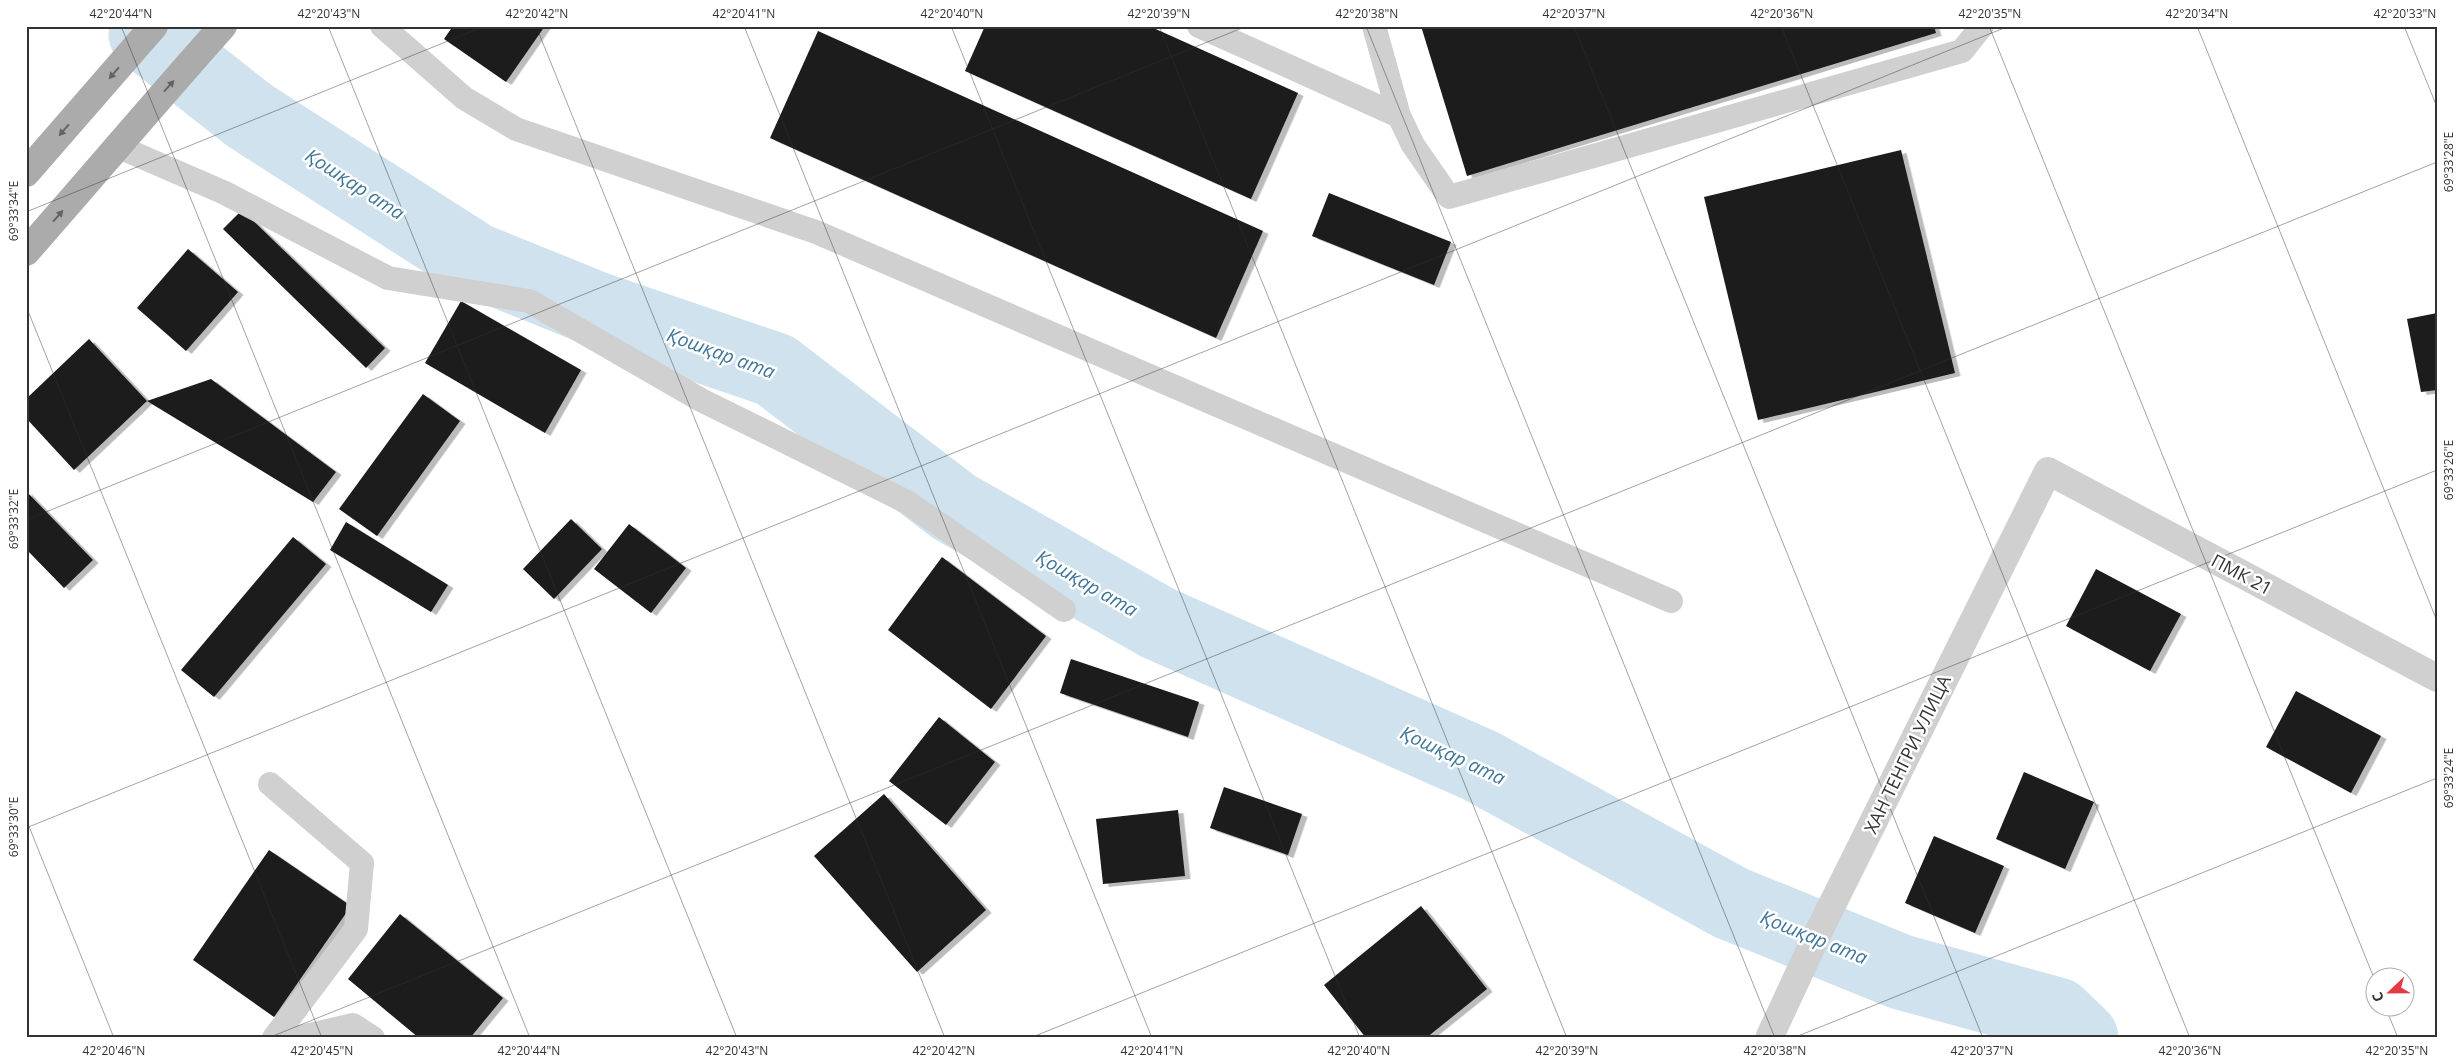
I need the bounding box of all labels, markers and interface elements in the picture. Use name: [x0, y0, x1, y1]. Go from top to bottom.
text: 42°20'44"N: [90, 5, 152, 22]
text: 42°20'43"N: [298, 5, 360, 22]
text: 42°20'42"N: [506, 5, 568, 22]
text: 42°20'41"N: [713, 5, 775, 22]
text: 42°20'40"N: [921, 5, 983, 22]
text: 42°20'39"N: [1128, 5, 1190, 22]
text: 42°20'38"N: [1336, 5, 1398, 22]
text: 42°20'37"N: [1543, 5, 1605, 22]
text: 42°20'36"N: [1751, 5, 1813, 22]
text: 42°20'35"N: [1959, 5, 2021, 22]
text: 42°20'34"N: [2166, 5, 2228, 22]
text: 42°20'33"N: [2374, 5, 2436, 22]
one-way arrow: [108, 66, 119, 79]
one-way arrow: [164, 79, 175, 92]
one-way arrow: [59, 124, 70, 136]
text: 69°33'28"E: [2440, 132, 2457, 192]
water label: Қошқар ата: [300, 142, 410, 226]
text: 69°33'34"E: [5, 181, 22, 241]
one-way arrow: [53, 209, 64, 222]
water label: Қошқар ата: [663, 321, 779, 385]
text: 69°33'26"E: [2440, 440, 2457, 500]
text: 69°33'32"E: [5, 489, 22, 549]
water label: Қошқар ата: [1031, 543, 1143, 623]
street label: ПМК 21: [2207, 548, 2277, 600]
street label: ХАН ТЕНГРИ УЛИЦА: [1858, 670, 1956, 837]
water label: Қошқар ата: [1396, 719, 1510, 791]
text: 69°33'24"E: [2440, 748, 2457, 808]
text: 69°33'30"E: [5, 797, 22, 857]
water label: Қошқар ата: [1757, 904, 1872, 970]
north arrow: [2366, 966, 2416, 1016]
text: С: [2367, 989, 2388, 1005]
text: 42°20'46"N: [83, 1042, 145, 1059]
text: 42°20'45"N: [291, 1042, 353, 1059]
text: 42°20'44"N: [498, 1042, 560, 1059]
text: 42°20'43"N: [706, 1042, 768, 1059]
text: 42°20'42"N: [913, 1042, 975, 1059]
text: 42°20'41"N: [1121, 1042, 1183, 1059]
text: 42°20'40"N: [1328, 1042, 1390, 1059]
text: 42°20'39"N: [1536, 1042, 1598, 1059]
text: 42°20'38"N: [1744, 1042, 1806, 1059]
text: 42°20'37"N: [1951, 1042, 2013, 1059]
text: 42°20'36"N: [2159, 1042, 2221, 1059]
text: 42°20'35"N: [2366, 1042, 2428, 1059]

